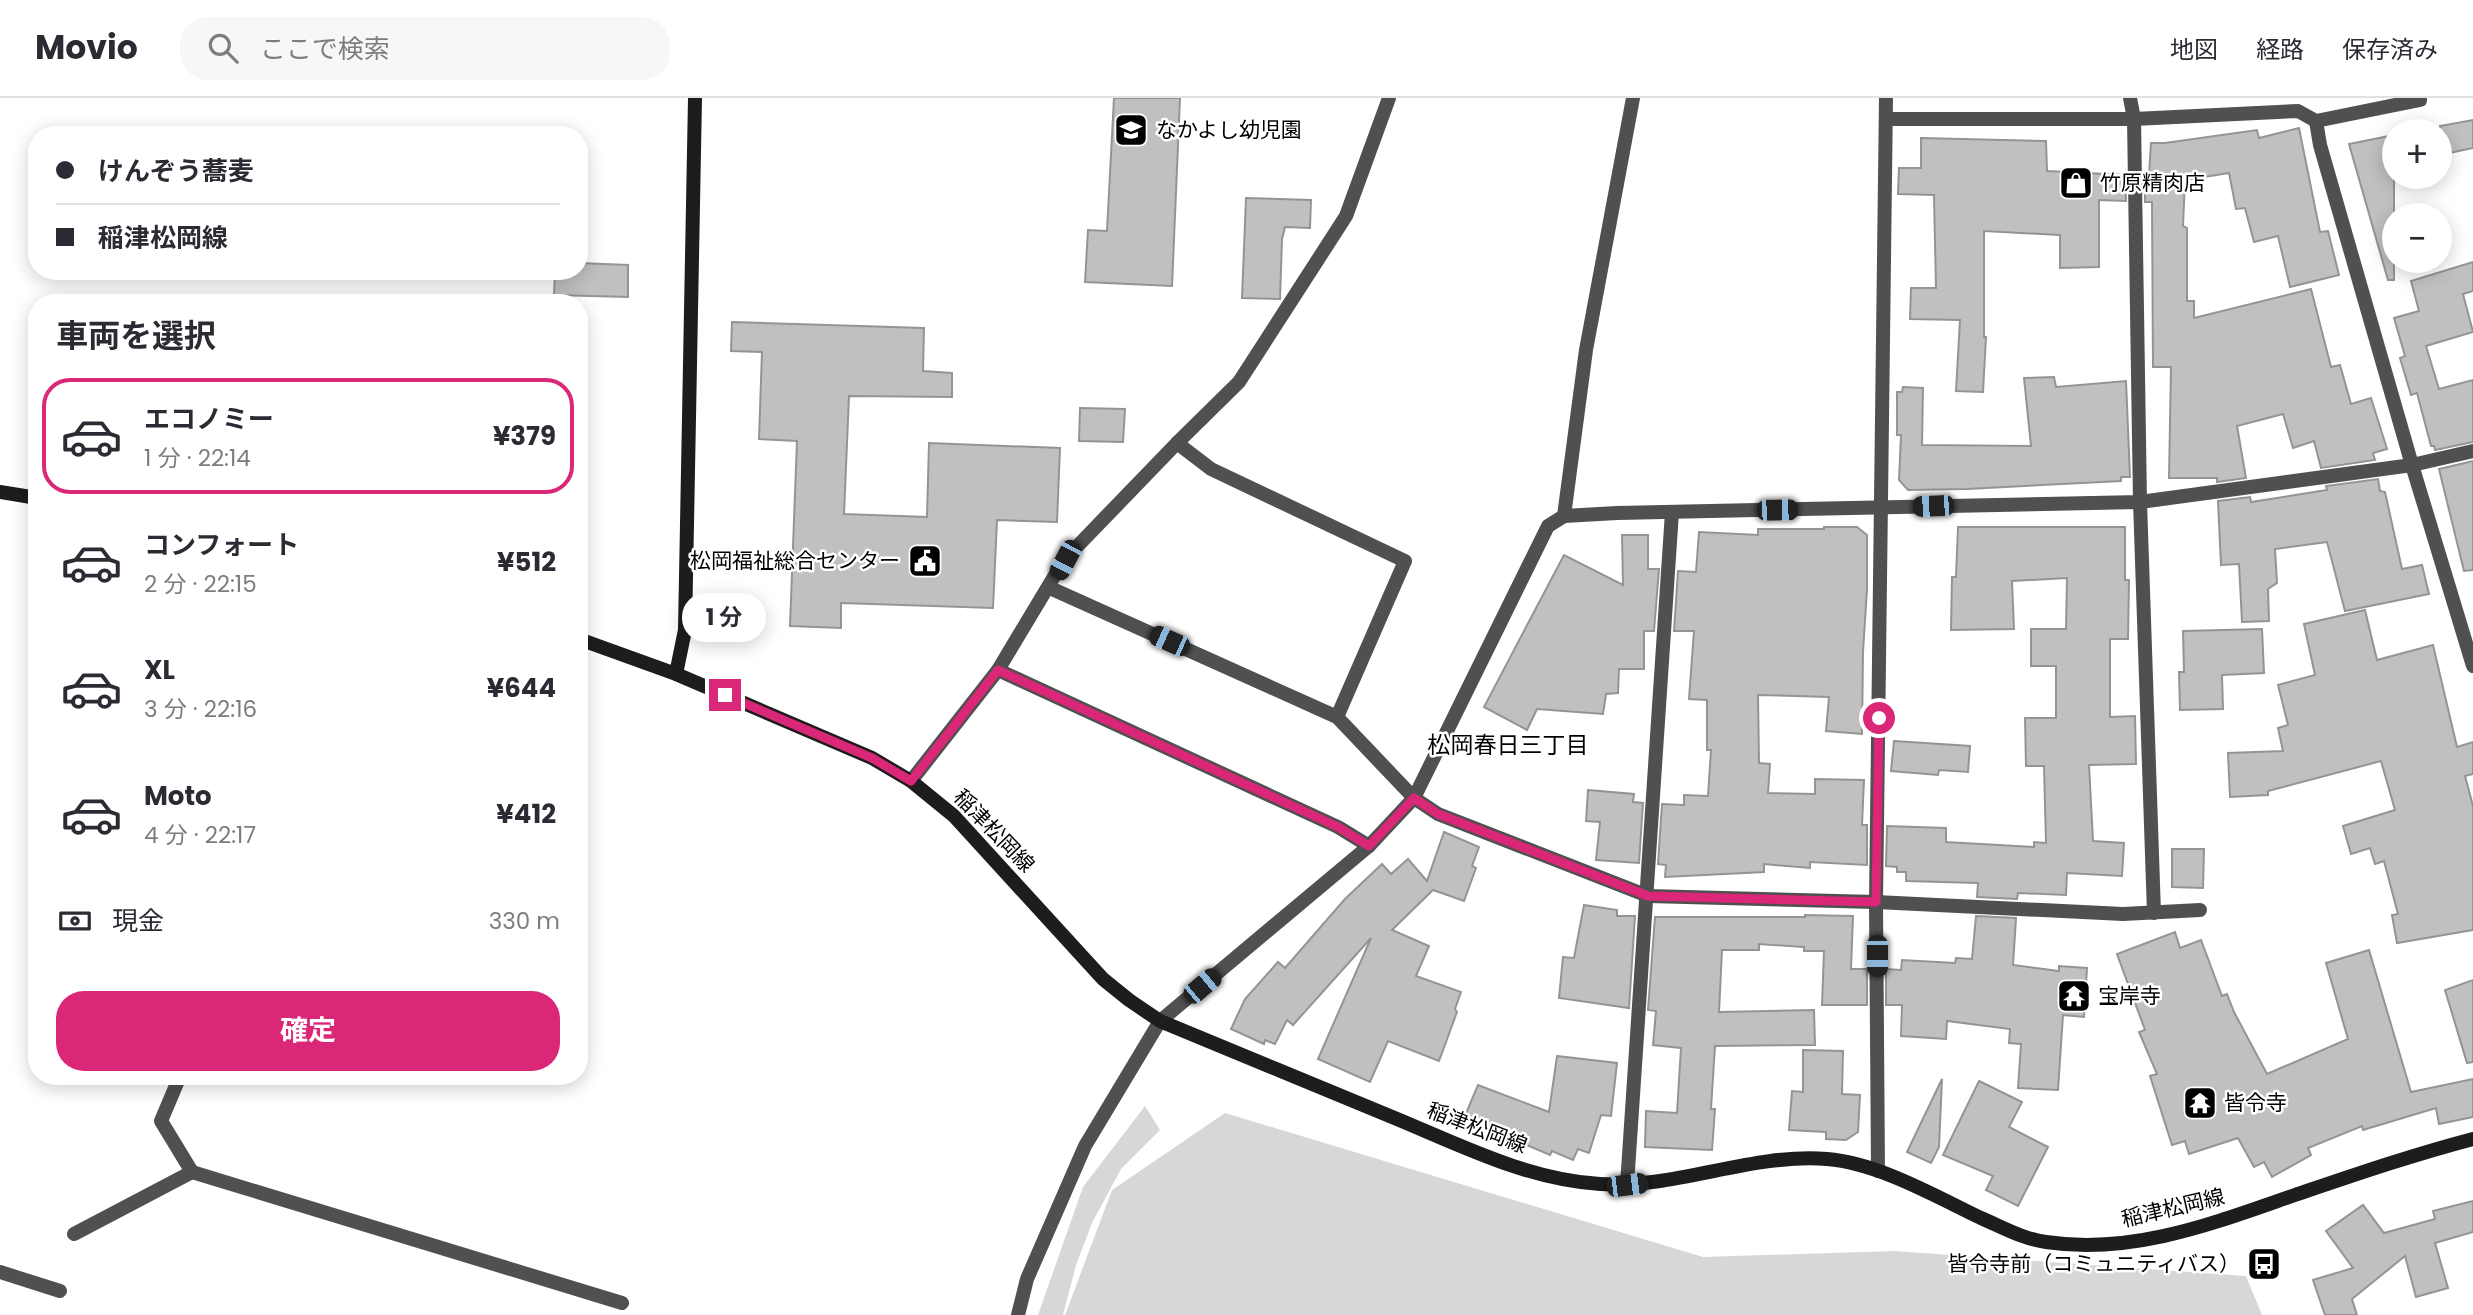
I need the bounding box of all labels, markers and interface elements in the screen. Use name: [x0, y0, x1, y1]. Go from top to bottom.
search box: [180, 17, 670, 80]
text: Movio: [35, 24, 138, 71]
icon: search: [204, 29, 242, 67]
text: ここで検索: [260, 31, 390, 67]
text: 地図: [2170, 33, 2218, 66]
text: 経路: [2256, 33, 2304, 66]
text: 保存済み: [2342, 33, 2438, 66]
school or university icon: なかよし幼児園: [1112, 111, 1150, 149]
place label: なかよし幼児園: [1156, 115, 1302, 144]
map controls: [2382, 119, 2452, 273]
button: +: [2382, 119, 2452, 189]
text: けんぞう蕎麦: [98, 153, 254, 189]
shop icon: 竹原精肉店: [2057, 164, 2095, 202]
place label: 竹原精肉店: [2100, 168, 2205, 197]
button: −: [2382, 203, 2452, 273]
text: 稲津松岡線: [98, 220, 228, 256]
text: 車両を選択: [56, 313, 216, 358]
text: エコノミー: [144, 401, 274, 437]
icon: car: [60, 405, 123, 468]
text: ¥379: [493, 418, 556, 454]
text: 1 分 · 22:14: [144, 442, 251, 474]
car: [1912, 495, 1955, 517]
car: [1756, 499, 1799, 521]
text: コンフォート: [144, 527, 299, 563]
icon: car: [60, 531, 123, 594]
car: [1046, 537, 1085, 583]
public building icon: 松岡福祉総合センター: [906, 542, 944, 580]
text: ¥512: [497, 544, 556, 580]
place label: 松岡福祉総合センター: [690, 546, 900, 575]
text: 2 分 · 22:15: [144, 568, 257, 600]
callout: 1 分: [683, 594, 767, 642]
text: 1 分: [706, 601, 742, 633]
car: [1146, 623, 1193, 659]
text: XL: [144, 652, 175, 688]
icon: car: [60, 657, 123, 720]
text: ¥644: [487, 670, 556, 706]
route end: [709, 679, 741, 711]
text: 3 分 · 22:16: [144, 693, 257, 725]
route start: [1863, 702, 1895, 734]
district label: 松岡春日三丁目: [1428, 729, 1589, 761]
text: Moto: [144, 778, 212, 814]
icon: car: [60, 783, 123, 846]
street label: 稲津松岡線: [947, 783, 1041, 878]
text: ¥412: [496, 796, 556, 832]
text: 4 分 · 22:17: [144, 819, 256, 851]
icon: cash: [56, 902, 94, 940]
text: 現金: [112, 903, 164, 939]
text: 330 m: [489, 905, 560, 937]
car: [1867, 935, 1888, 977]
car: [1180, 964, 1225, 1008]
temple icon: 宝岸寺: [2055, 977, 2093, 1015]
place label: 宝岸寺: [2098, 981, 2161, 1010]
button: 確定: [56, 991, 560, 1071]
temple icon: 皆令寺: [2181, 1084, 2219, 1122]
place label: 皆令寺: [2224, 1088, 2287, 1117]
street label: 稲津松岡線: [1423, 1095, 1531, 1160]
car: [1605, 1172, 1650, 1198]
street label: 稲津松岡線: [2118, 1182, 2227, 1233]
bus stop icon: 皆令寺前（コミュニティバス）: [2245, 1245, 2283, 1283]
place label: 皆令寺前（コミュニティバス）: [1947, 1249, 2240, 1278]

